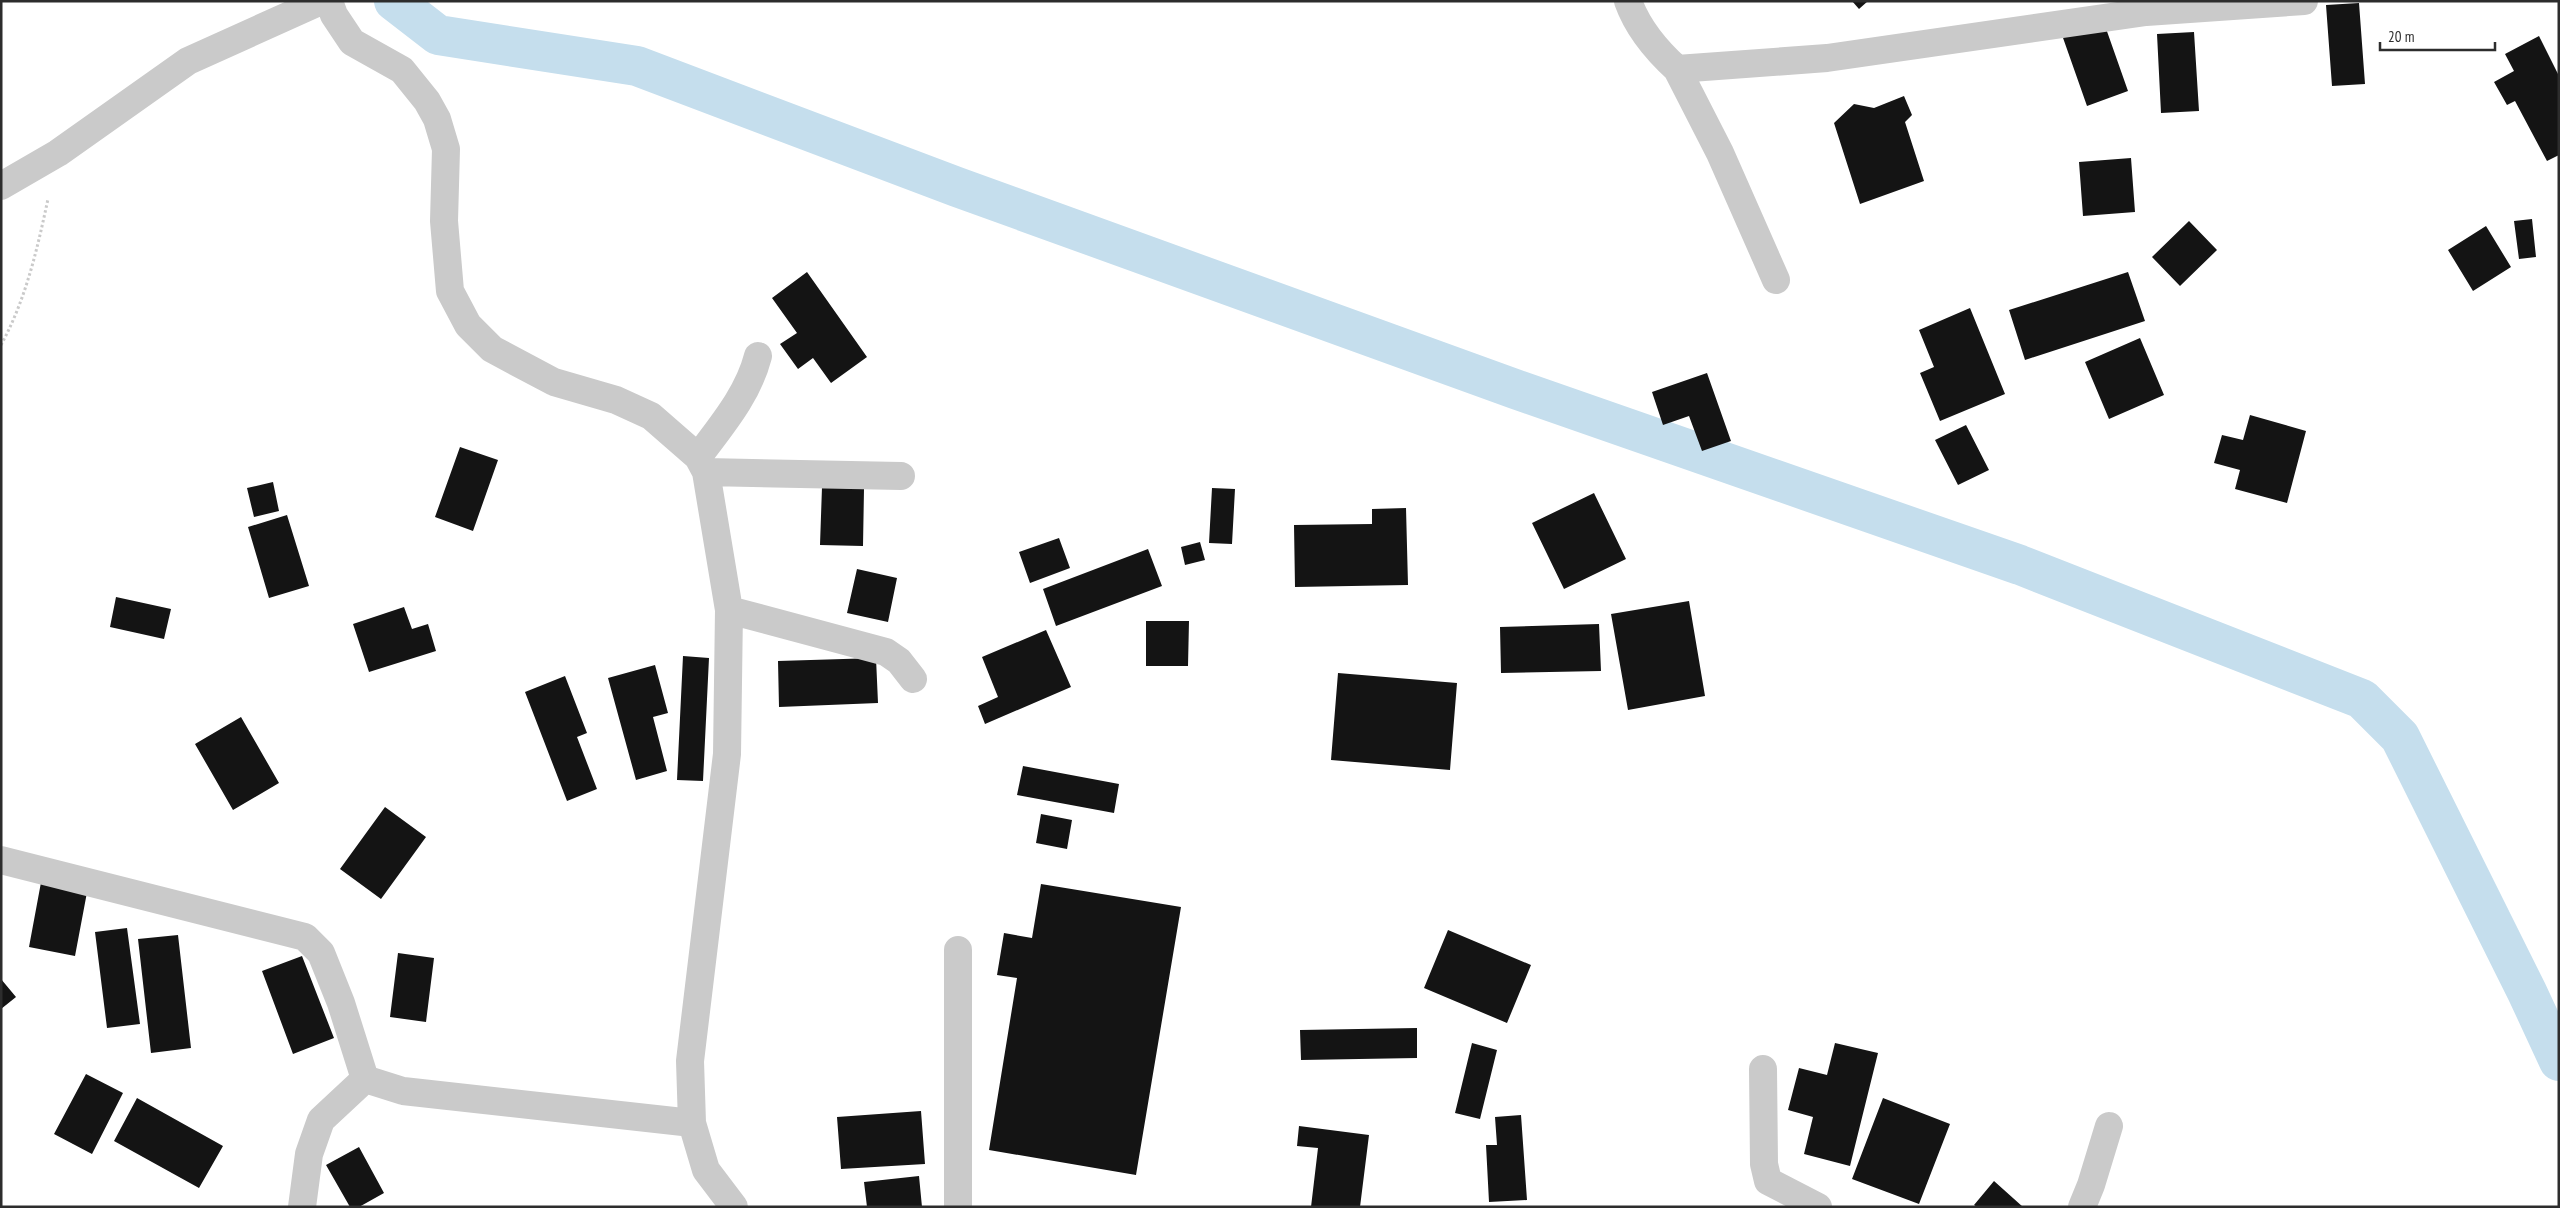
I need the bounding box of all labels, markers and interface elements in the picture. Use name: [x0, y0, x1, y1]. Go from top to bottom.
scale bar: [2380, 20, 2495, 52]
text: 20 m: [2388, 27, 2414, 46]

